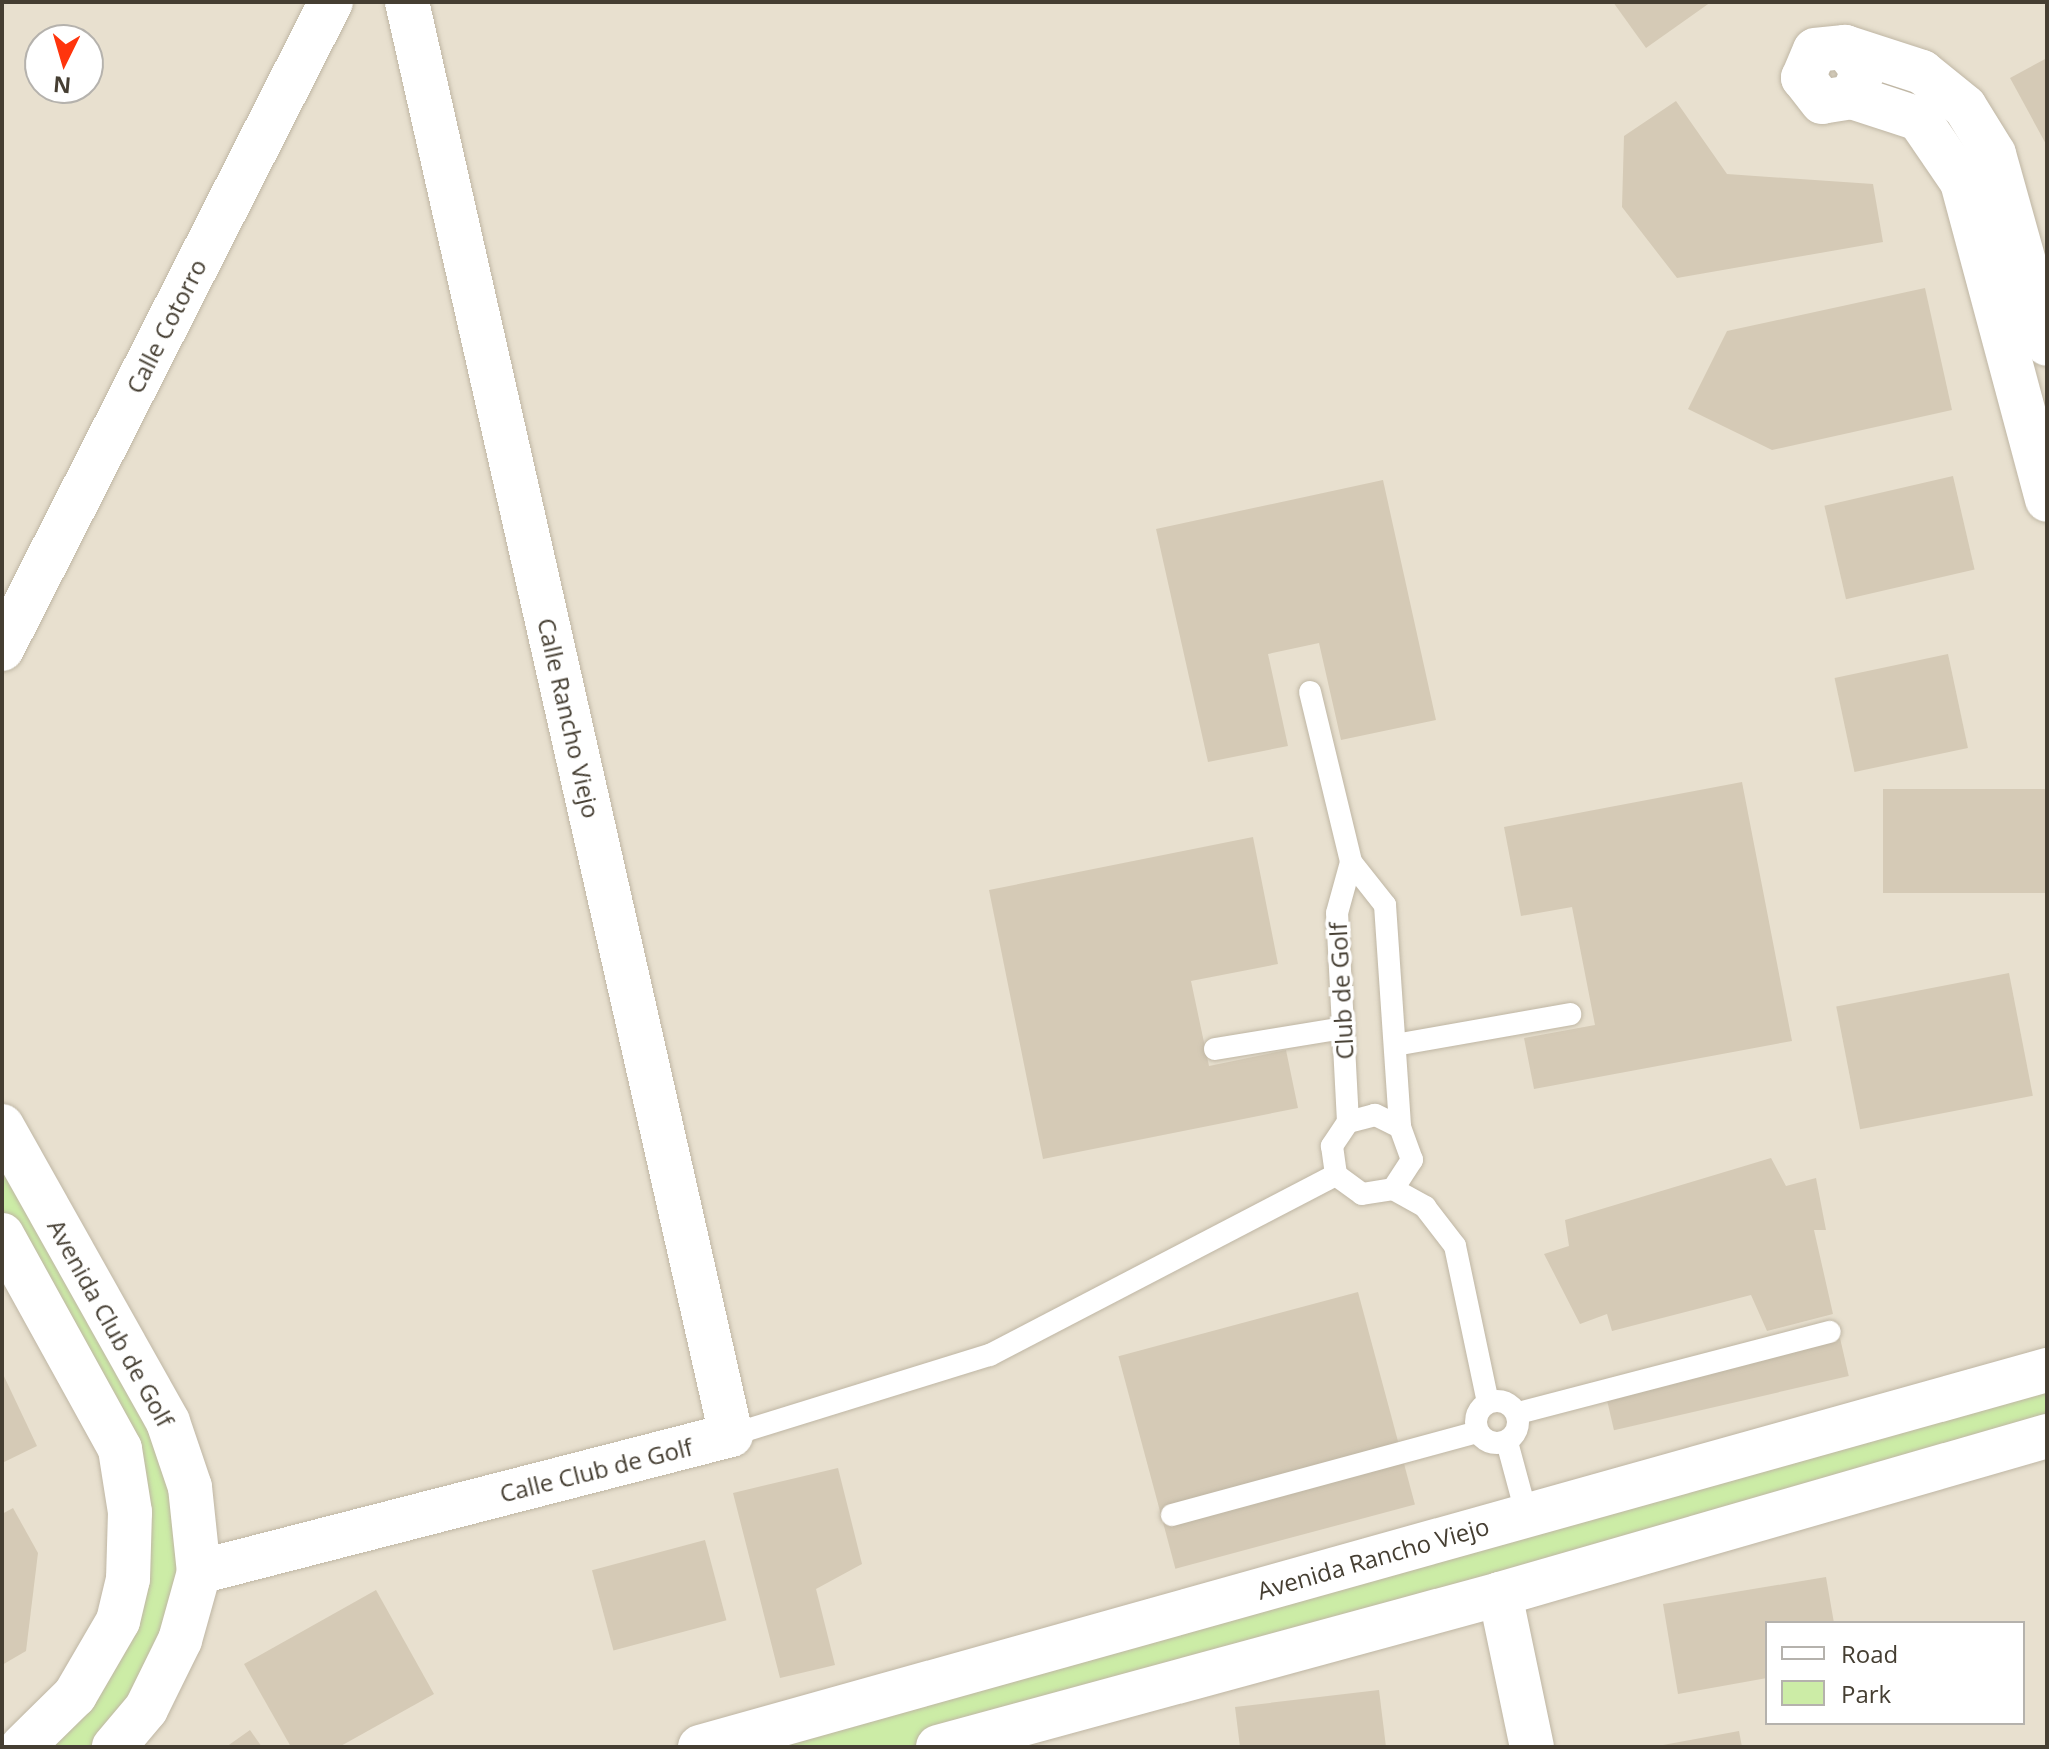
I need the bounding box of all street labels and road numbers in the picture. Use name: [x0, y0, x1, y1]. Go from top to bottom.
street label: Calle Cotorro: [120, 254, 212, 398]
street label: Calle Rancho Viejo: [532, 615, 606, 821]
street label: Club de Golf: [1323, 922, 1359, 1060]
street label: Avenida Club de Golf: [42, 1214, 180, 1432]
street label: Calle Club de Golf: [497, 1432, 695, 1508]
street label: Avenida Rancho Viejo: [1254, 1511, 1492, 1605]

